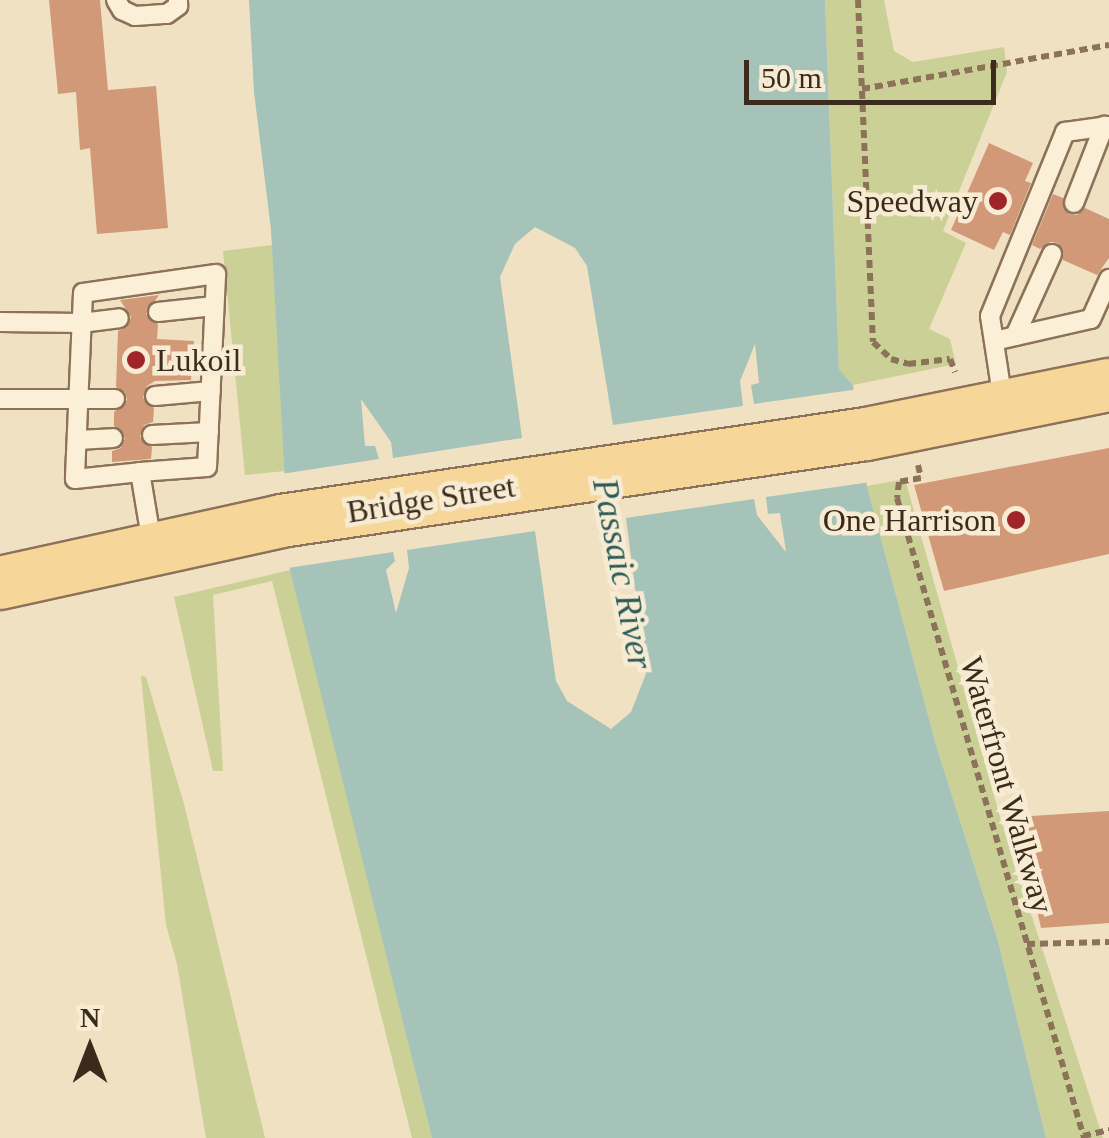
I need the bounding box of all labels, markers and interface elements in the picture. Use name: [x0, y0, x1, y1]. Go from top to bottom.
scale bar: [749, 40, 1002, 102]
text: 50 m: [761, 61, 822, 94]
place label: Speedway: [846, 182, 978, 220]
marker: Speedway: [987, 190, 1009, 212]
place label: Lukoil: [156, 341, 241, 379]
marker: Lukoil: [125, 349, 147, 371]
street label: Bridge Street: [344, 467, 518, 531]
water label: Passaic River: [583, 475, 661, 673]
place label: One Harrison: [823, 501, 996, 539]
marker: One Harrison: [1005, 509, 1027, 531]
street label: Waterfront Walkway: [952, 652, 1062, 918]
north arrow: [40, 998, 140, 1098]
text: N: [80, 1002, 100, 1033]

